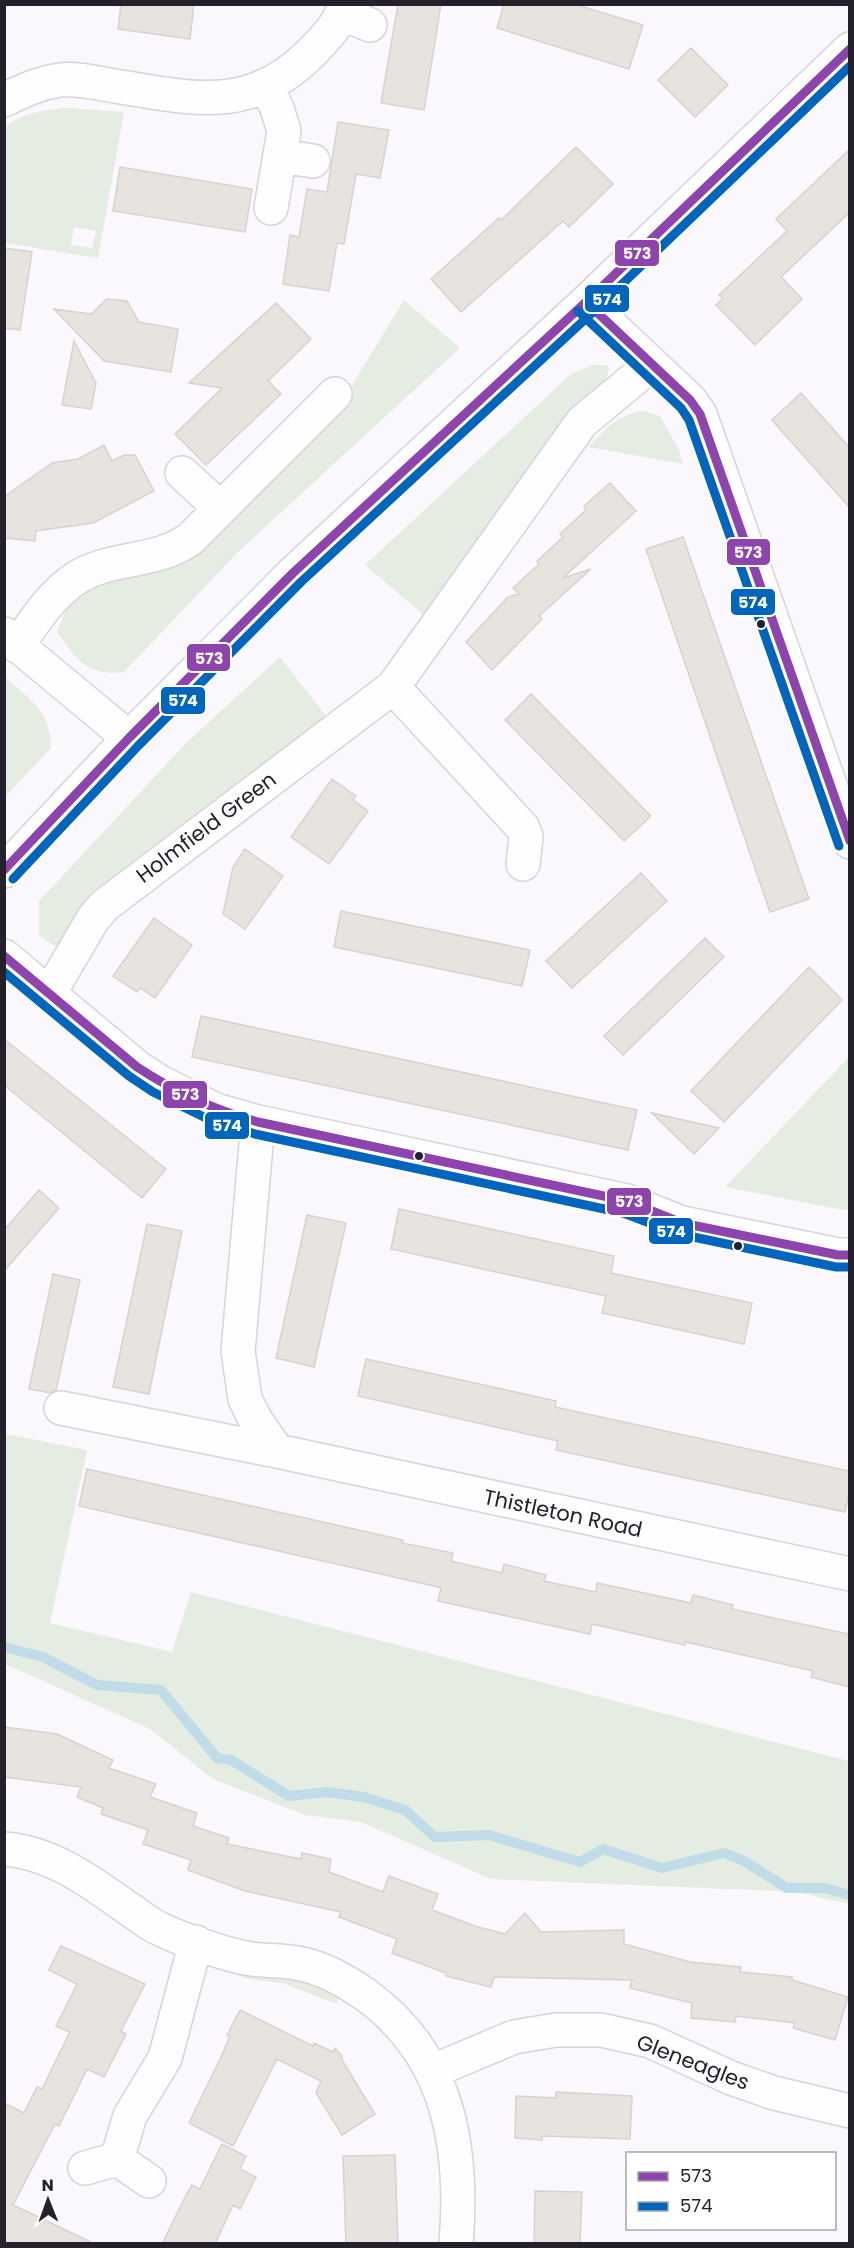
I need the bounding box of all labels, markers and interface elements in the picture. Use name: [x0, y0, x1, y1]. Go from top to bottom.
line badge: 573: [614, 239, 660, 267]
text: 573: [623, 242, 651, 265]
line badge: 574: [584, 284, 630, 313]
text: 574: [592, 288, 622, 311]
line badge: 573: [726, 538, 771, 566]
text: 573: [734, 541, 762, 564]
line badge: 574: [730, 588, 776, 616]
text: 574: [738, 591, 768, 614]
unlabelled marker: [755, 618, 767, 630]
line badge: 573: [186, 643, 231, 672]
text: 573: [195, 647, 223, 670]
line badge: 574: [160, 686, 206, 715]
text: 574: [168, 689, 198, 712]
street label: Holmfield Green: [130, 765, 282, 889]
line badge: 573: [162, 1080, 208, 1109]
text: 573: [171, 1083, 199, 1106]
line badge: 574: [204, 1111, 250, 1140]
text: 574: [212, 1114, 242, 1137]
unlabelled marker: [413, 1150, 425, 1162]
line badge: 573: [606, 1187, 652, 1216]
text: 573: [615, 1190, 643, 1213]
line badge: 574: [648, 1217, 694, 1245]
text: 574: [656, 1220, 686, 1243]
unlabelled marker: [732, 1240, 744, 1252]
street label: Thistleton Road: [481, 1482, 645, 1544]
street label: Gleneagles: [632, 2027, 754, 2097]
legend: [626, 2152, 836, 2230]
text: 573: [680, 2163, 712, 2188]
north arrow: [18, 2170, 78, 2230]
text: N: [42, 2174, 54, 2197]
text: 574: [680, 2193, 712, 2218]

